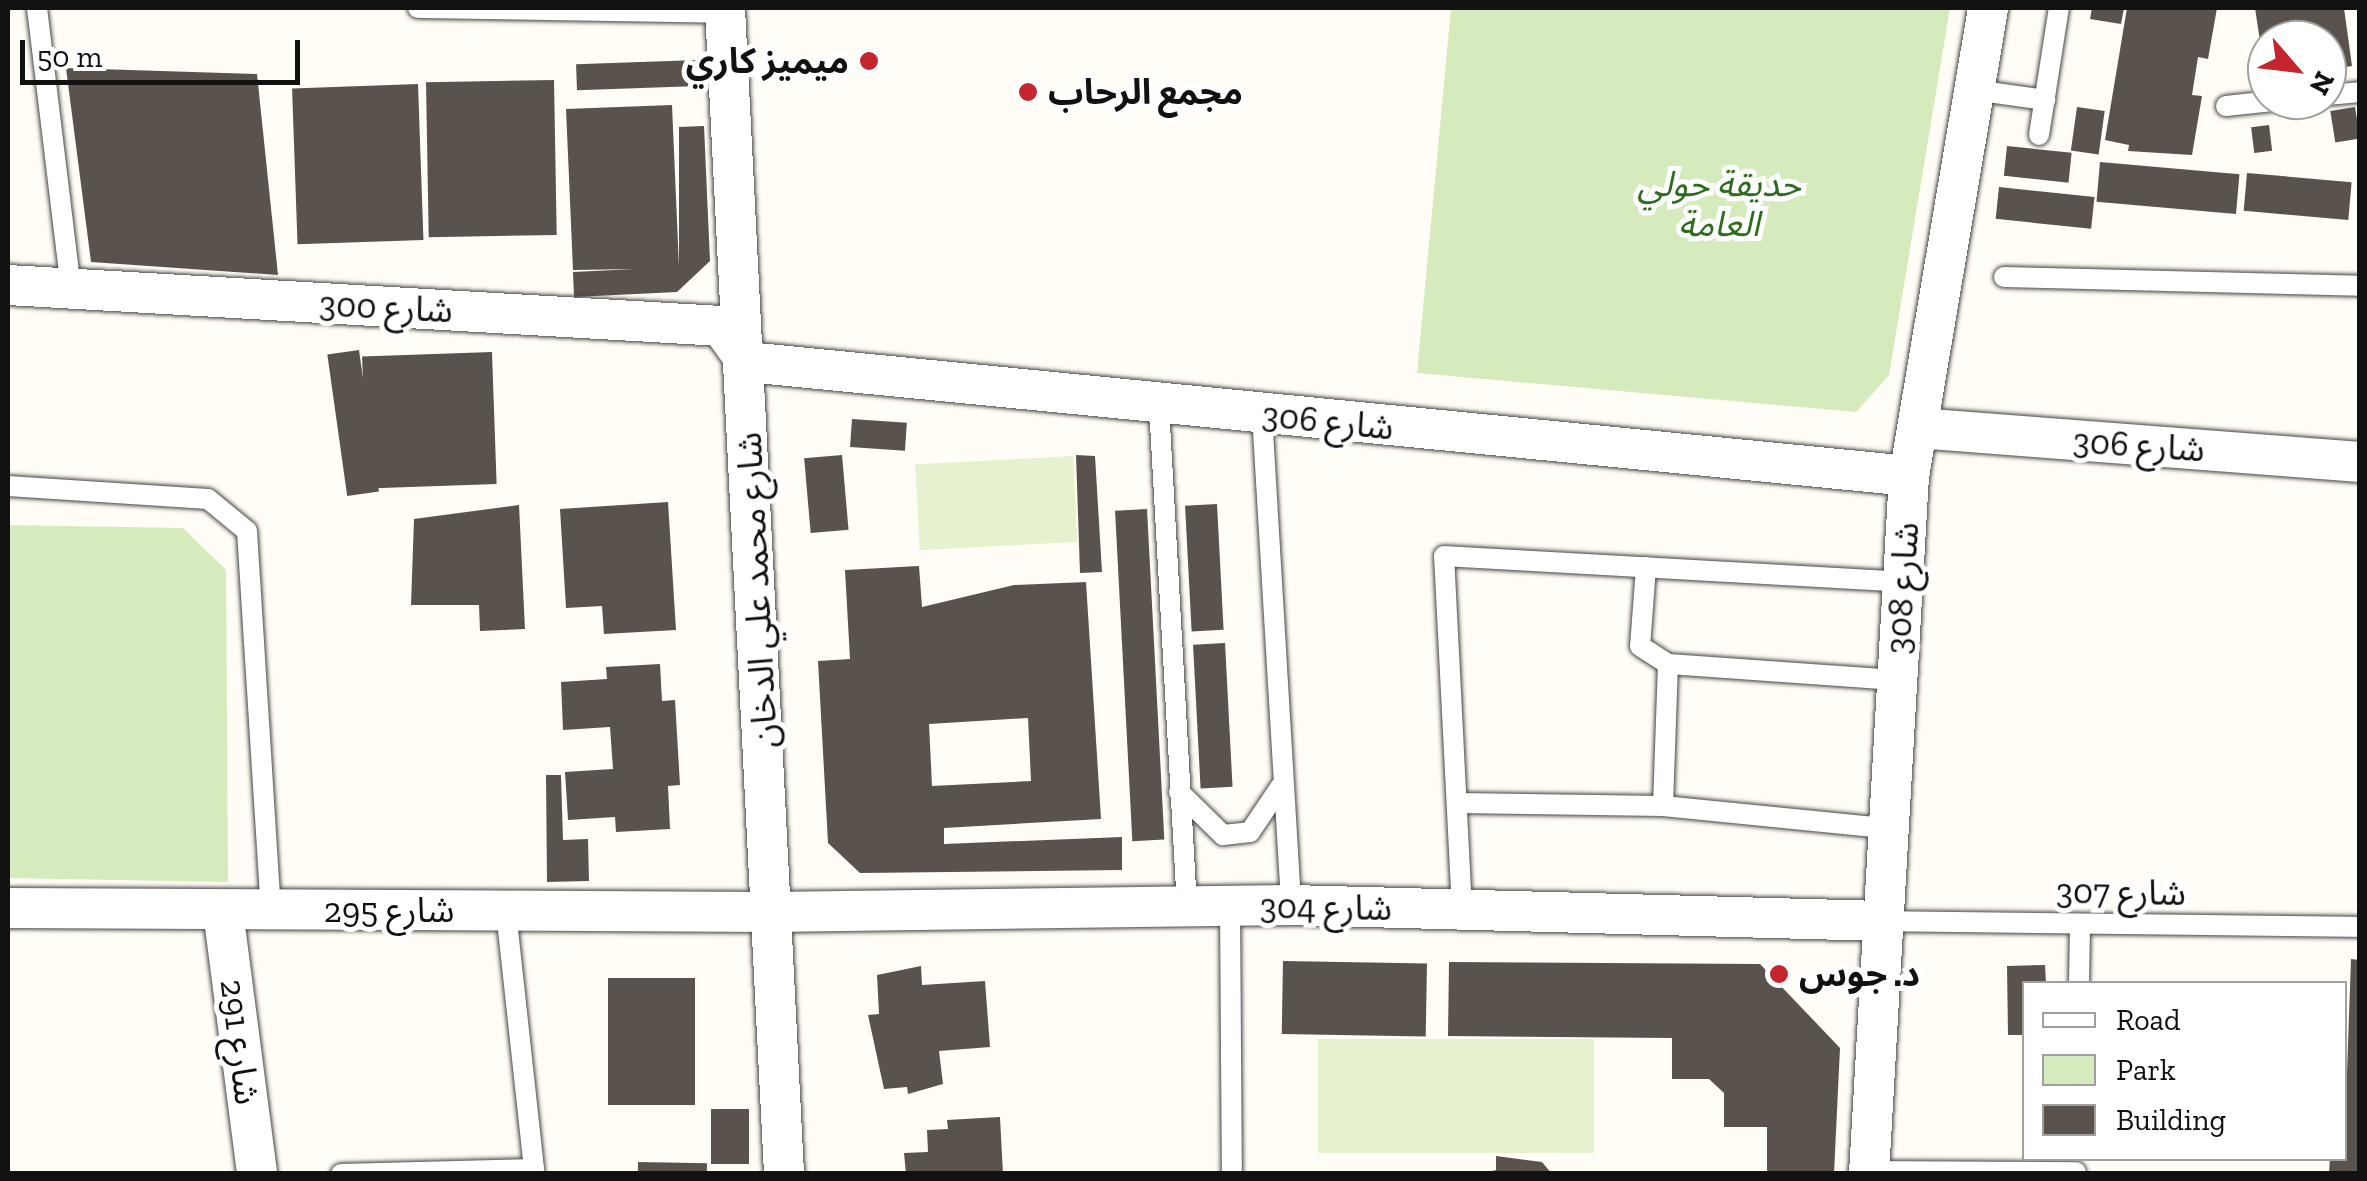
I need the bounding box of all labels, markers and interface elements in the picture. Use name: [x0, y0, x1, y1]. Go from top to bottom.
scale bar: [25, 20, 305, 82]
north arrow: [2247, 20, 2347, 120]
text: 50 m: [37, 39, 102, 75]
place label: ميميز كاري: [686, 40, 849, 82]
marker: ميميز كاري: [858, 50, 880, 72]
text: N: [2303, 66, 2342, 101]
place label: مجمع الرحاب: [1048, 71, 1243, 113]
marker: مجمع الرحاب: [1017, 81, 1039, 103]
park label: حديقة حولي العامة: [1637, 163, 1801, 245]
street label: شارع 300: [318, 283, 454, 331]
street label: شارع 306: [1260, 393, 1396, 449]
street label: شارع 306: [2072, 419, 2206, 471]
street label: شارع محمد علي الدخان: [728, 431, 786, 749]
street label: شارع 308: [1876, 521, 1928, 655]
street label: شارع 307: [2056, 870, 2186, 914]
street label: شارع 304: [1259, 885, 1393, 929]
street label: شارع 295: [324, 889, 454, 931]
place label: د. جوس: [1799, 953, 1920, 995]
marker: د. جوس: [1768, 963, 1790, 985]
street label: شارع 291: [211, 977, 269, 1107]
legend: [2022, 981, 2347, 1161]
text: Road: [2116, 1002, 2181, 1038]
text: Park: [2116, 1052, 2176, 1088]
text: Building: [2116, 1102, 2226, 1138]

